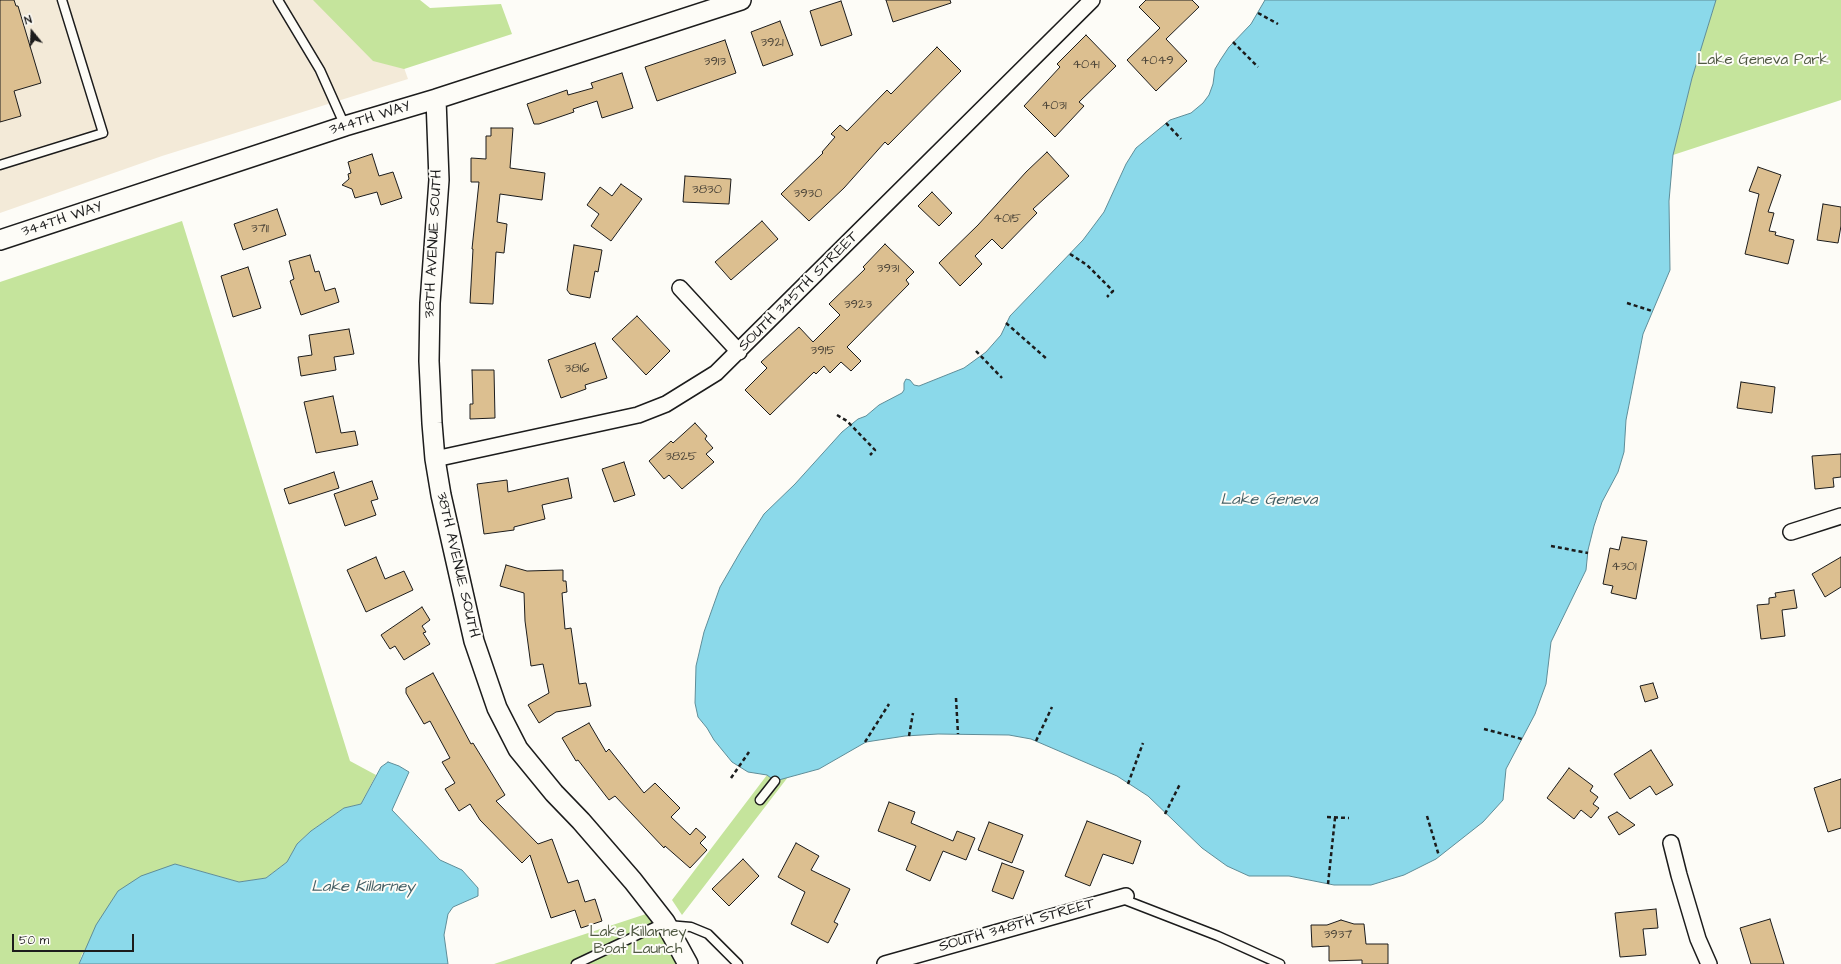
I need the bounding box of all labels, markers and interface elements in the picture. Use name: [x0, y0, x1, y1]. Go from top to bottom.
north arrow: [12, 12, 52, 52]
text: N: [23, 12, 34, 28]
house number: 3921: [760, 35, 784, 51]
park label: Lake Geneva Park: [1697, 52, 1829, 70]
house number: 4049: [1140, 53, 1174, 69]
house number: 3913: [704, 54, 726, 70]
house number: 4041: [1072, 57, 1100, 73]
street label: 344TH WAY: [327, 98, 413, 140]
house number: 4031: [1041, 98, 1067, 114]
street label: 38TH AVENUE SOUTH: [421, 169, 447, 319]
house number: 3830: [692, 182, 722, 198]
house number: 3930: [794, 186, 822, 202]
street label: 344TH WAY: [19, 198, 105, 242]
house number: 4015: [993, 211, 1021, 227]
house number: 3711: [251, 221, 269, 237]
street label: SOUTH 345TH STREET: [735, 228, 863, 356]
house number: 3931: [877, 261, 899, 277]
house number: 3923: [844, 297, 872, 313]
house number: 3915: [811, 343, 835, 359]
house number: 3816: [565, 361, 589, 377]
house number: 3825: [665, 449, 697, 465]
street label: 38TH AVENUE SOUTH: [431, 490, 483, 640]
water label: Lake Geneva: [1221, 491, 1317, 511]
house number: 4301: [1611, 559, 1637, 575]
water label: Lake Killarney: [311, 878, 415, 898]
street label: SOUTH 348TH STREET: [937, 895, 1097, 957]
park label: Lake Killarney Boat Launch: [589, 924, 687, 959]
scale bar: [14, 926, 136, 952]
house number: 3937: [1324, 927, 1352, 943]
text: 50 m: [19, 932, 49, 949]

